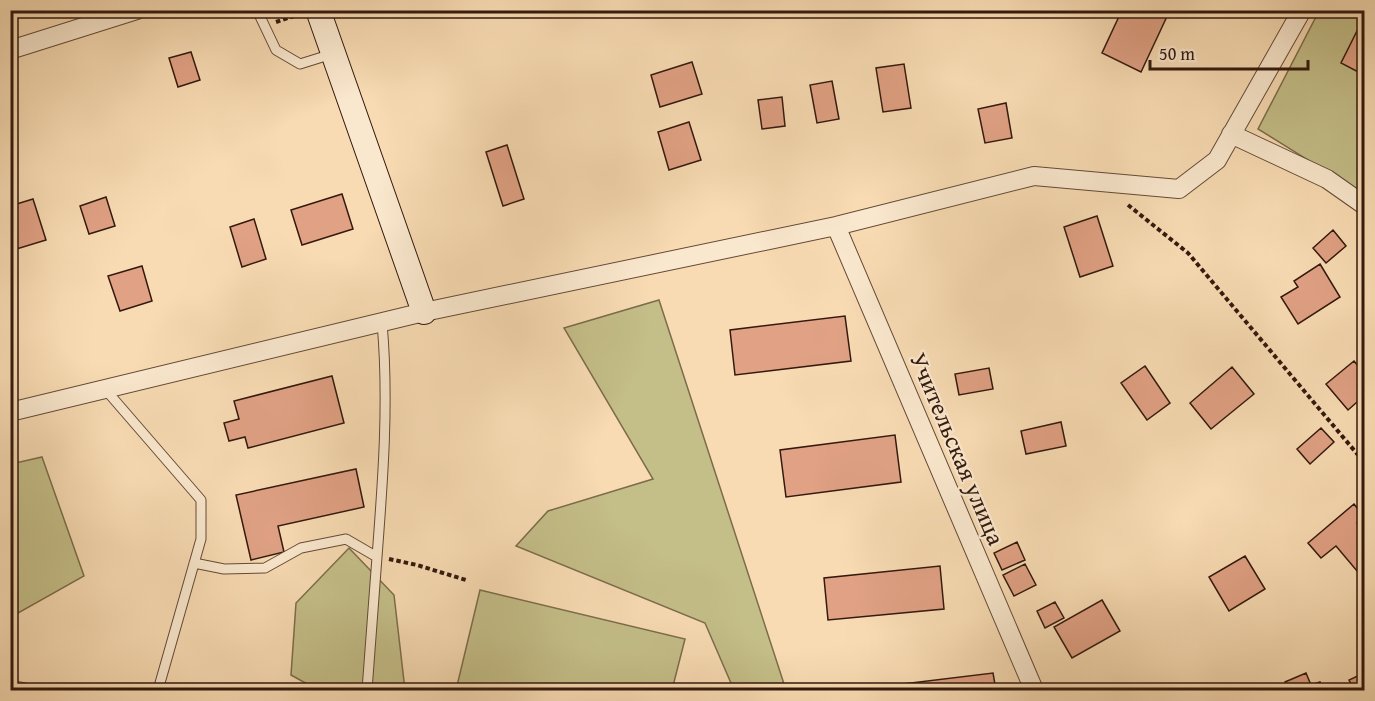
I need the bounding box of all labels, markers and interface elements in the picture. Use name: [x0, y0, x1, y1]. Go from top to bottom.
scale bar: [1150, 33, 1308, 71]
text: 50 m: [1159, 40, 1195, 67]
street label: Учительская улица: [901, 347, 1014, 551]

